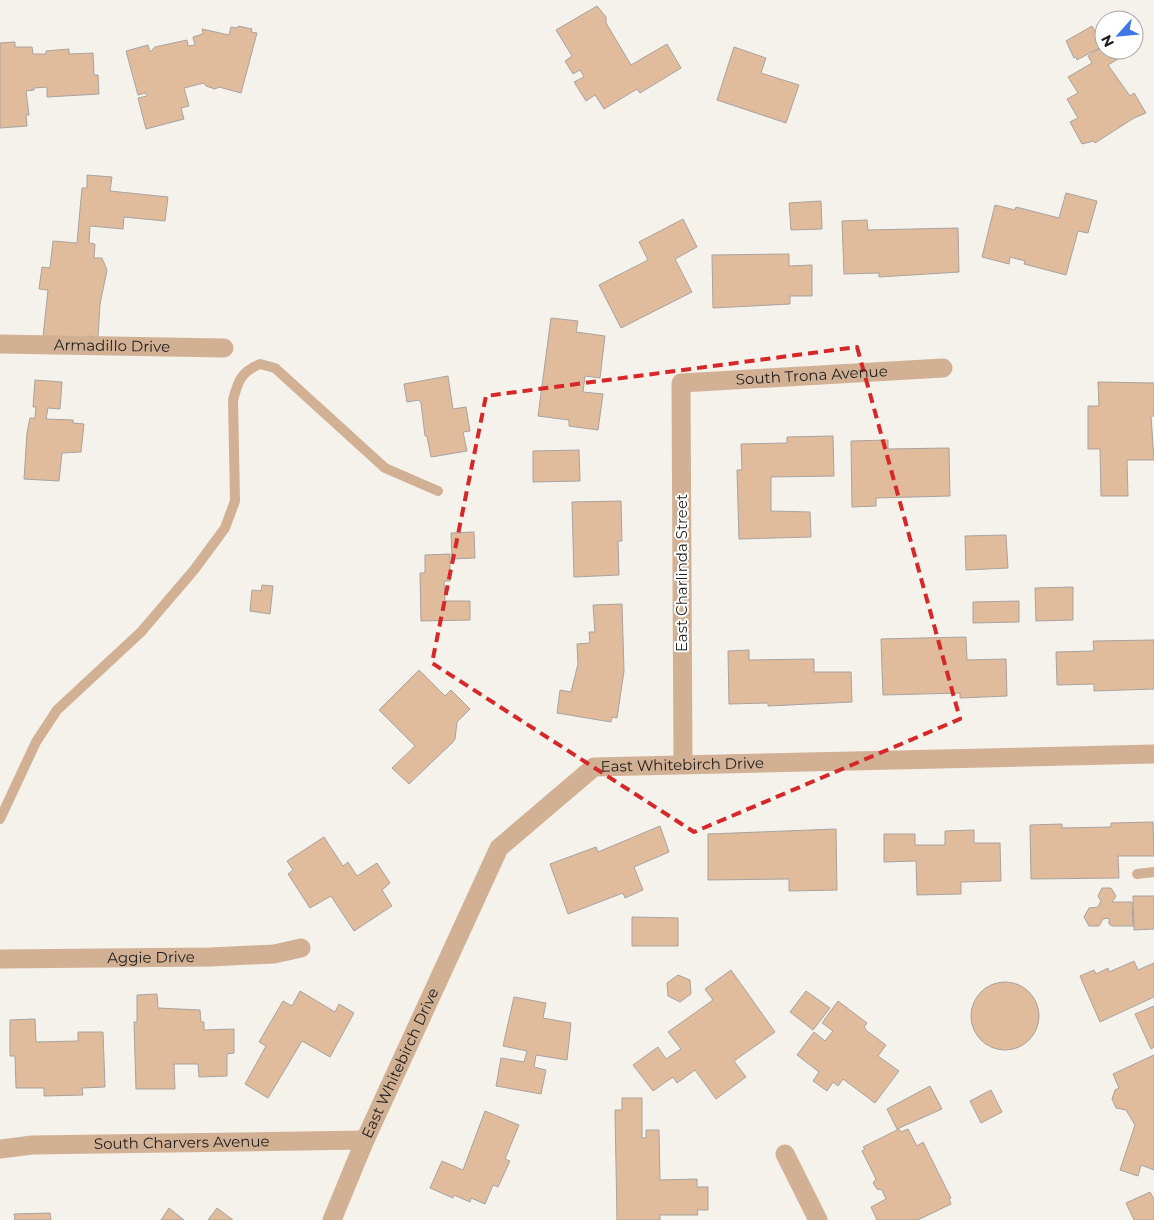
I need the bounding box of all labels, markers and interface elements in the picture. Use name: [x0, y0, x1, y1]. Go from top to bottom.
north arrow: [1094, 10, 1144, 60]
text: N: [1097, 32, 1118, 50]
street label: Armadillo Drive: [54, 335, 170, 356]
street label: South Trona Avenue: [735, 361, 888, 389]
street label: East Charlinda Street: [672, 494, 691, 652]
street label: East Whitebirch Drive: [600, 753, 764, 776]
street label: Aggie Drive: [107, 947, 195, 967]
street label: East Whitebirch Drive: [357, 985, 442, 1141]
street label: South Charvers Avenue: [94, 1131, 270, 1153]

